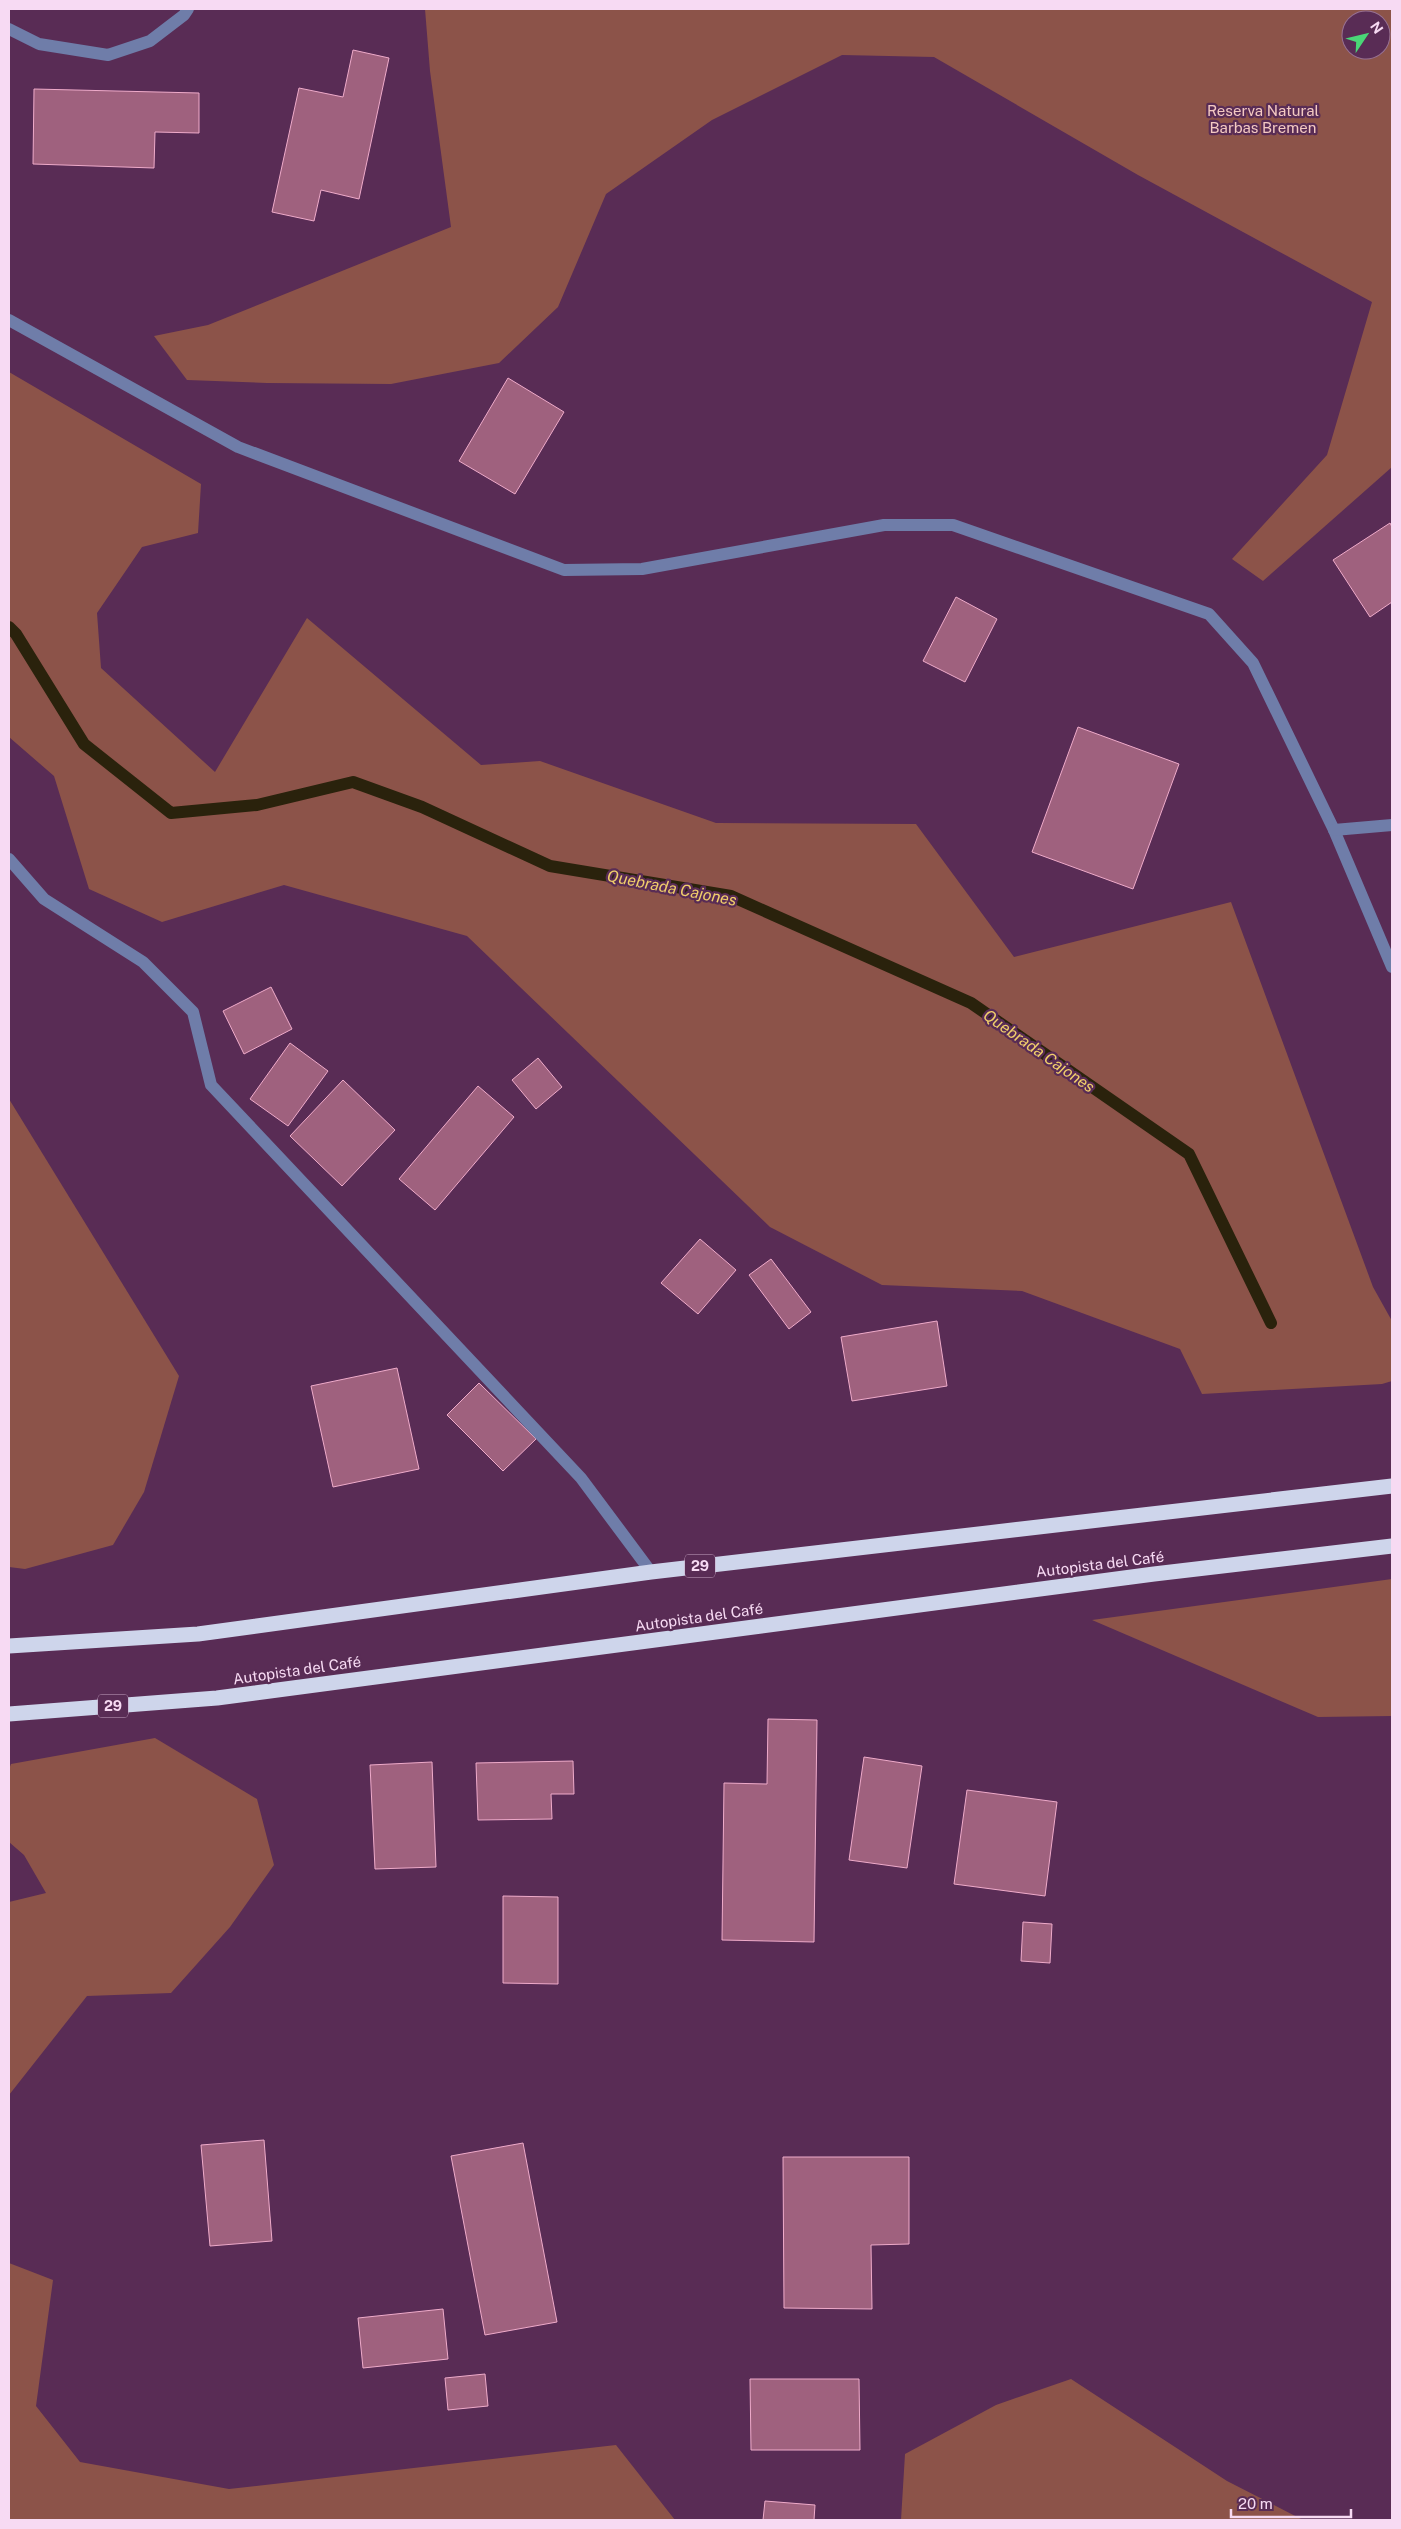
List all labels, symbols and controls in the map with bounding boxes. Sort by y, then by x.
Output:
north arrow [1341,10,1391,60]
text: N [1367,18,1386,37]
park label: Reserva Natural Barbas Bremen [1207,102,1319,136]
water label: Quebrada Cajones [606,866,739,910]
water label: Quebrada Cajones [980,1005,1098,1097]
street label: Autopista del Café [1035,1548,1165,1580]
road number: 29 [685,1554,715,1578]
street label: Autopista del Café [634,1600,764,1634]
street label: Autopista del Café [232,1653,362,1687]
road number: 29 [98,1694,128,1718]
scale bar [1231,2486,1351,2518]
text: 20 m [1238,2495,1273,2512]

